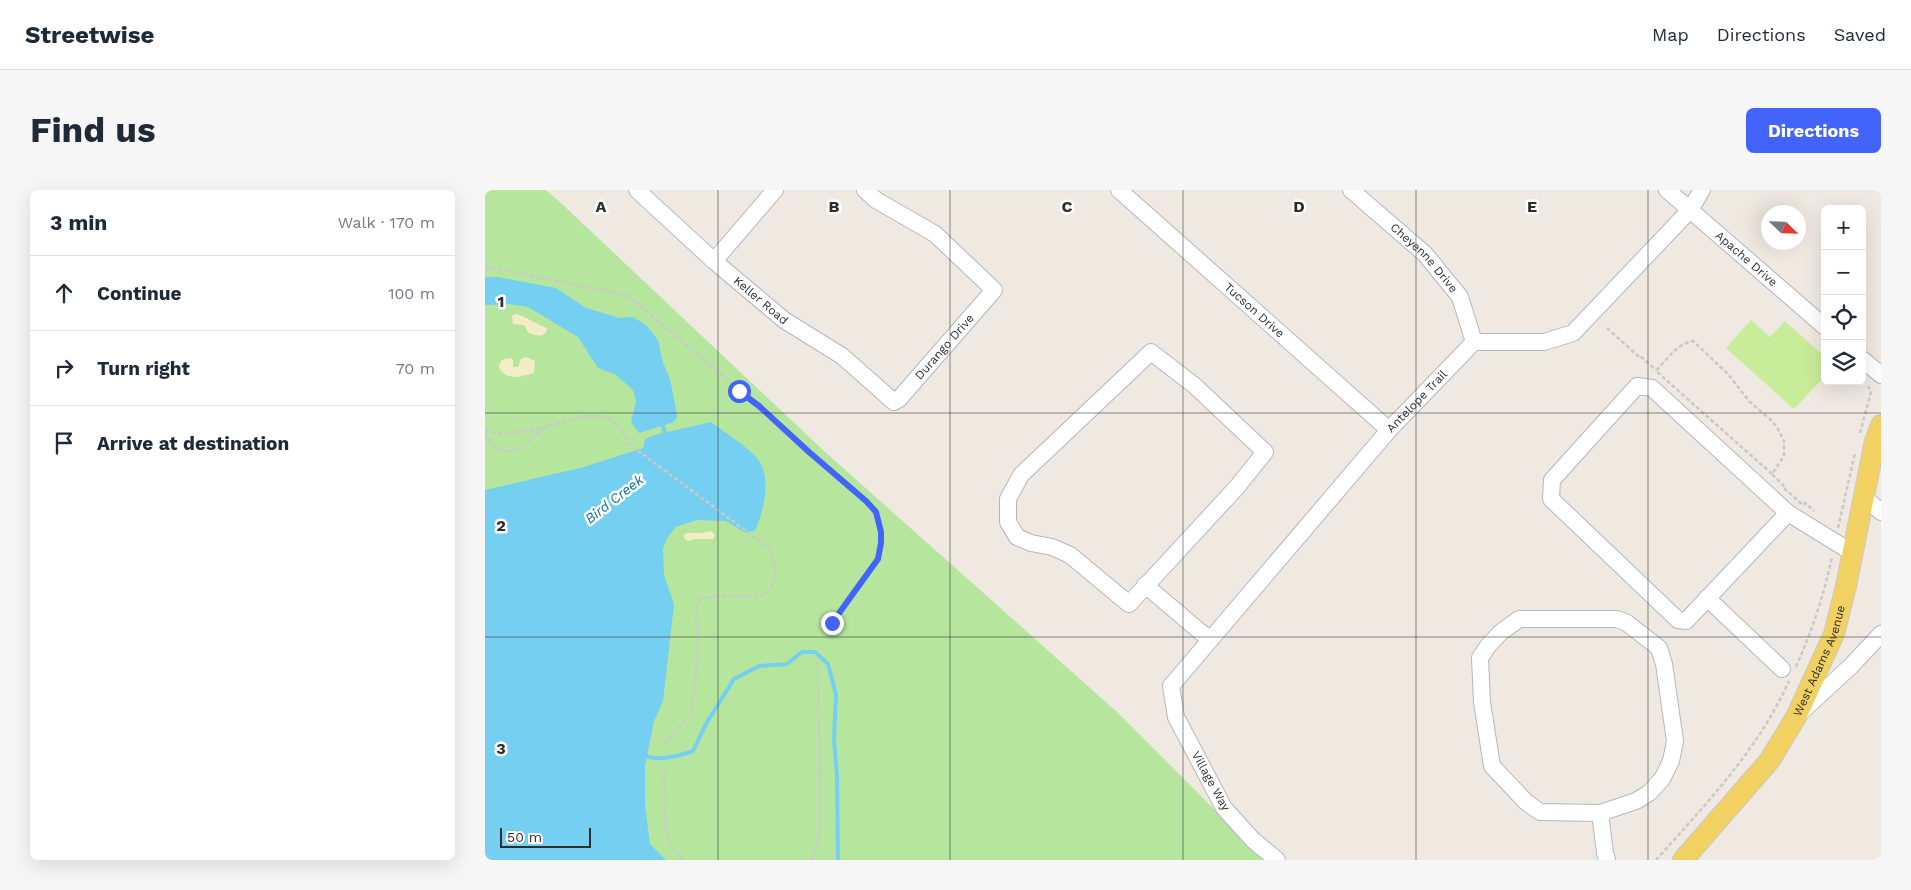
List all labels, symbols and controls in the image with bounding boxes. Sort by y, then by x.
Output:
text: Streetwise [25,21,154,49]
text: Map [1652,24,1689,45]
text: Directions [1717,24,1806,45]
text: Saved [1834,24,1886,45]
button: Directions [1746,108,1881,153]
text: Find us [30,109,156,151]
text: A [596,197,607,216]
text: B [829,197,840,216]
text: C [1062,197,1073,216]
text: D [1293,197,1305,216]
text: E [1527,197,1537,216]
north arrow [1761,205,1806,250]
map controls [1821,205,1866,385]
button: + [1821,205,1866,250]
text: 3 min [50,210,107,235]
text: Walk · 170 m [338,213,435,232]
street label: Cheyenne Drive [1388,220,1461,296]
street label: Apache Drive [1713,228,1780,289]
button: − [1821,250,1866,295]
street label: Keller Road [731,274,791,327]
icon: ahead [50,279,78,307]
street label: Tucson Drive [1221,280,1287,341]
text: Continue [97,282,181,305]
text: 100 m [388,284,435,303]
text: 1 [498,292,504,311]
button: locate [1821,295,1866,340]
street label: Durango Drive [912,311,977,383]
button: layers [1821,340,1866,385]
icon: right [50,354,78,382]
text: Turn right [97,357,190,380]
text: 70 m [396,359,435,378]
street label: Antelope Trail [1384,367,1450,435]
route start [728,380,751,403]
icon: arrive [50,429,78,457]
text: Arrive at destination [97,432,289,455]
water label: Bird Creek [582,471,647,527]
text: 2 [496,516,506,535]
street label: West Adams Avenue [1790,604,1848,718]
route end [821,612,844,635]
text: 3 [496,739,506,758]
street label: Village Way [1189,749,1233,814]
scale bar [500,825,591,848]
text: 50 m [507,829,542,845]

